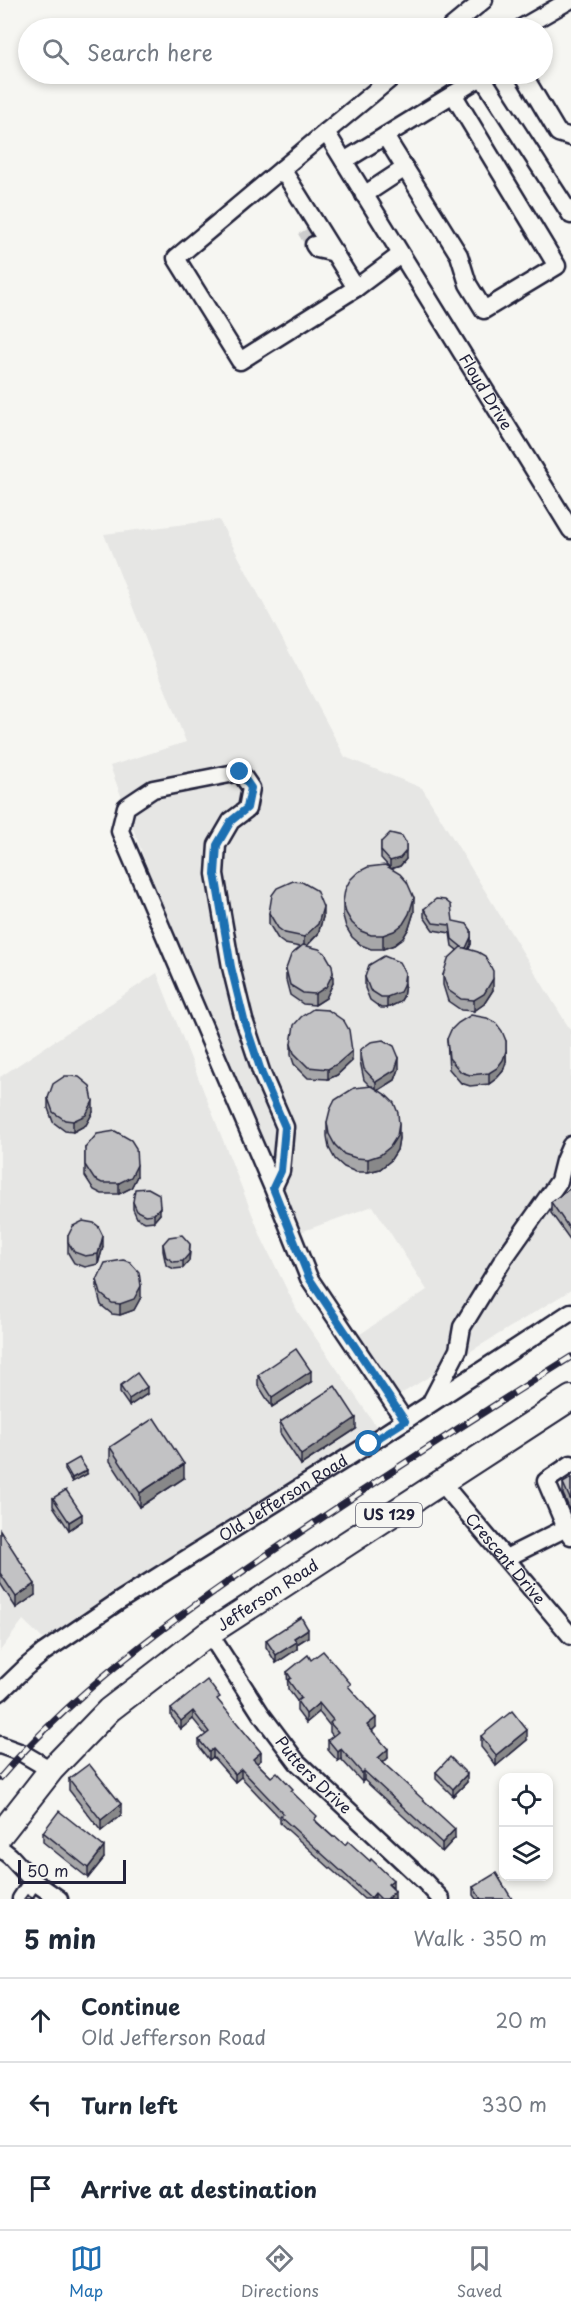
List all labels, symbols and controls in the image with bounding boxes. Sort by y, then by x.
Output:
search box [18,18,553,84]
icon: search [39,35,72,68]
text: Search here [87,35,213,68]
street label: Floyd Drive [454,349,519,434]
route end [226,758,252,784]
route start [355,1430,381,1456]
street label: Old Jefferson Road [213,1448,352,1547]
road number: US 129 [356,1503,422,1527]
street label: Crescent Drive [460,1507,552,1609]
street label: Jefferson Road [211,1552,323,1636]
street label: Putters Drive [270,1730,358,1819]
map controls [499,1773,553,1881]
button: locate [499,1773,553,1827]
button: layers [499,1827,553,1881]
scale bar [18,1857,126,1884]
text: 50 m [27,1858,68,1882]
text: 5 min [24,1919,96,1958]
text: Walk · 350 m [414,1923,547,1953]
text: Continue [81,1989,180,2022]
icon: ahead [24,2004,57,2037]
text: 20 m [495,2005,547,2035]
text: Old Jefferson Road [81,2022,266,2052]
icon: left [24,2088,57,2121]
text: Turn left [81,2088,178,2121]
text: 330 m [481,2089,547,2119]
icon: arrive [24,2172,57,2205]
text: Arrive at destination [81,2172,317,2205]
tab: Map [69,2242,103,2302]
tab: Directions [241,2242,319,2302]
tab: Saved [457,2242,502,2302]

